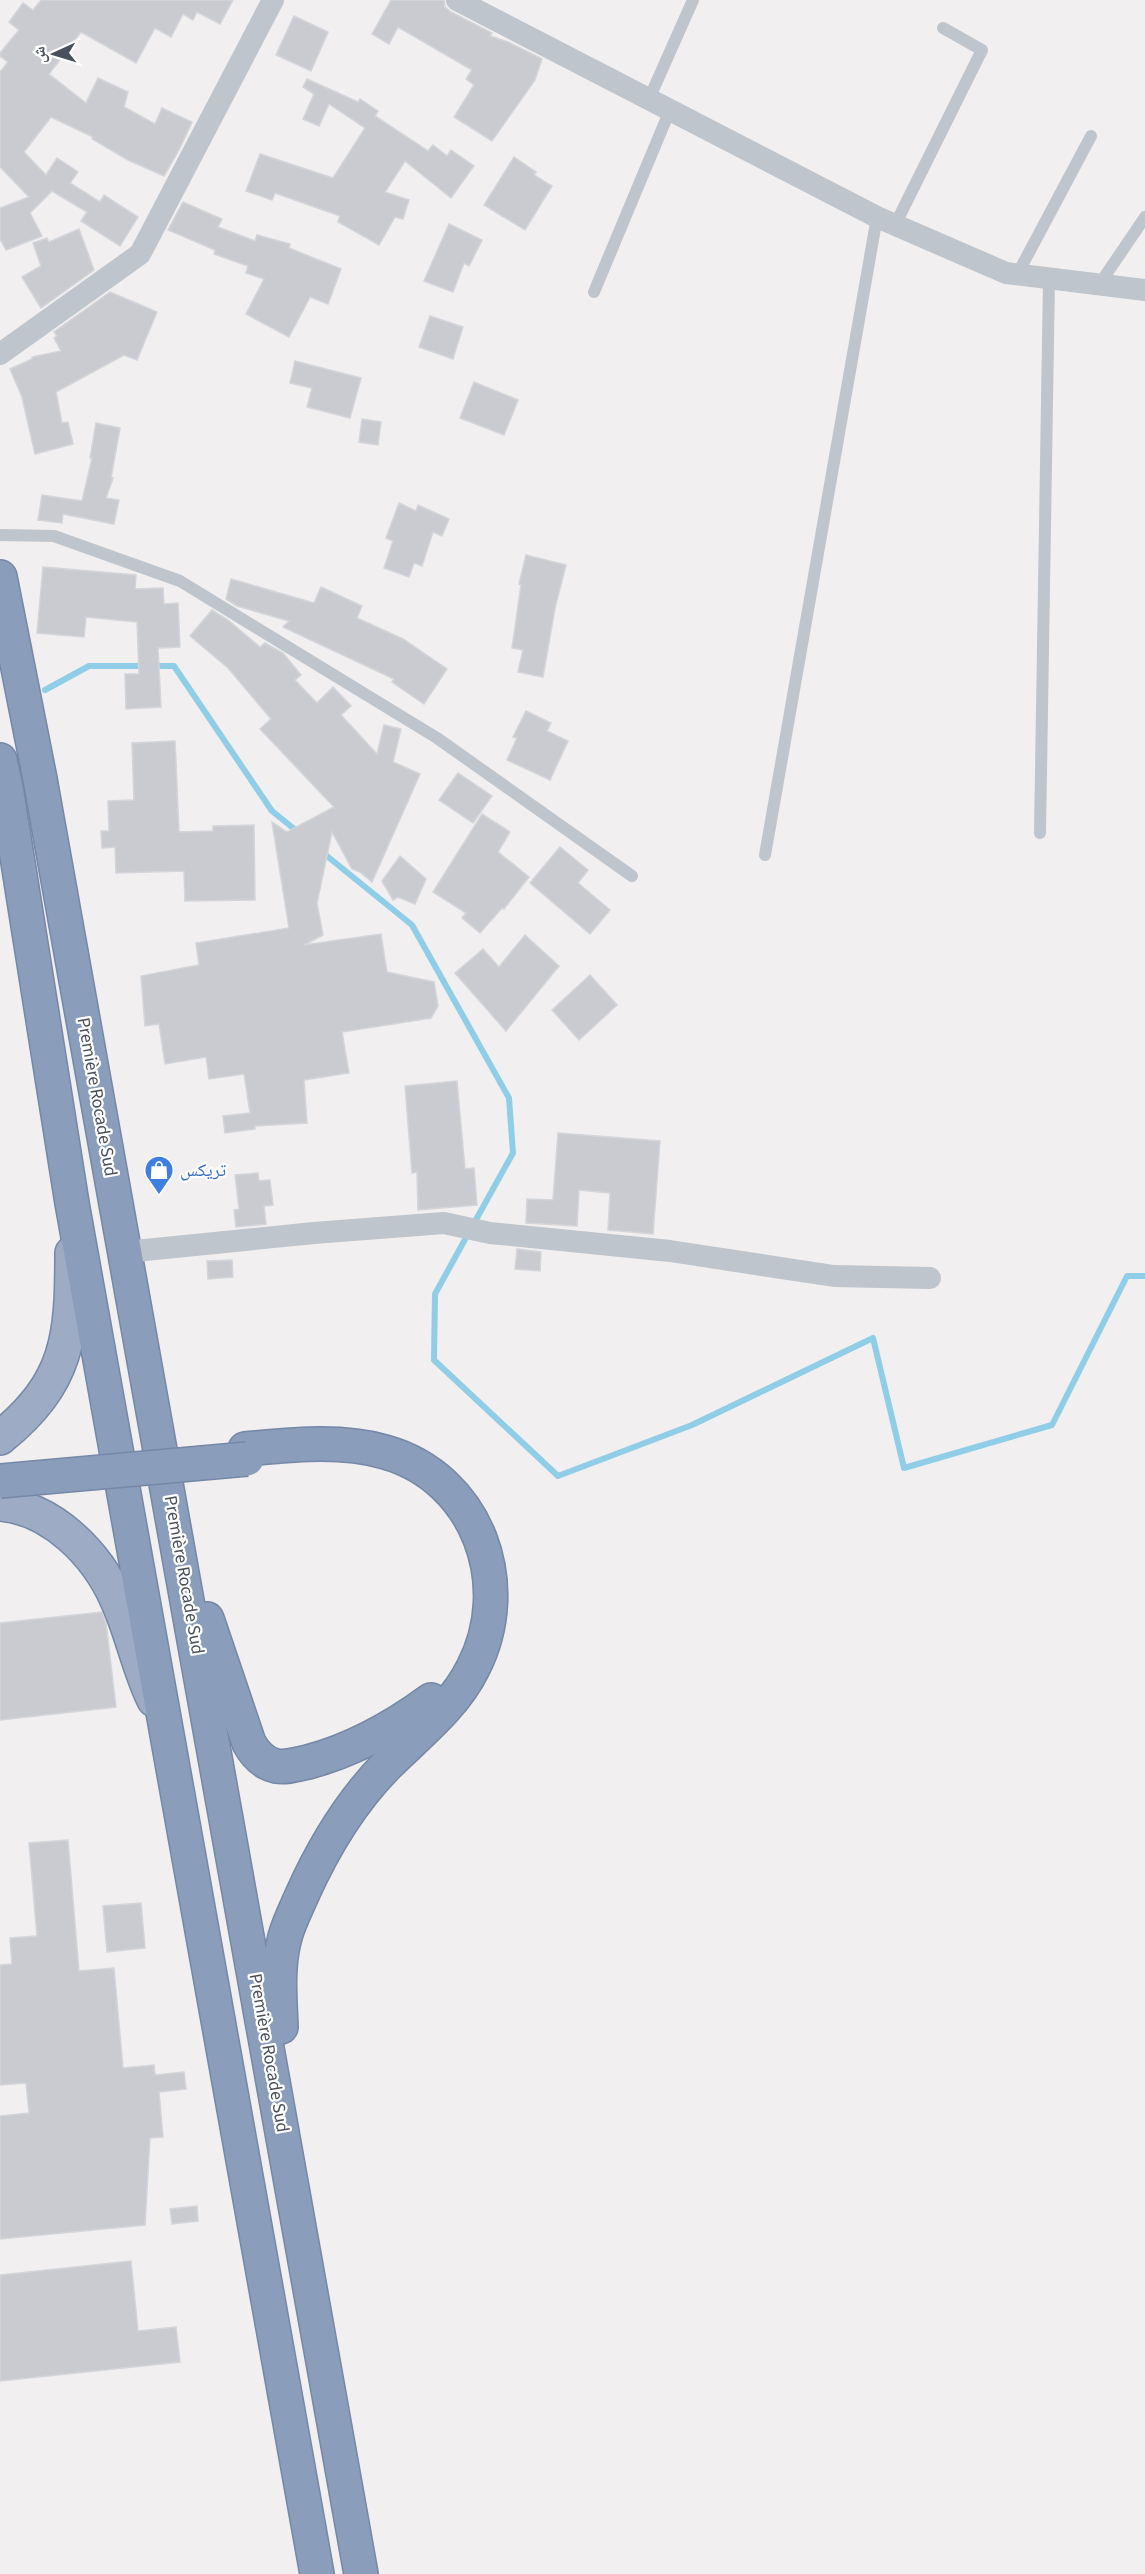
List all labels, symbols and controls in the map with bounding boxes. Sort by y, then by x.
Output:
north arrow [24,24,84,84]
text: ش [28,46,52,64]
street label: Première Rocade Sud [71,1016,123,1178]
shop icon: تريكس [143,1154,175,1196]
place label: تريكس [180,1158,226,1183]
street label: Première Rocade Sud [158,1494,210,1656]
street label: Première Rocade Sud [243,1972,295,2134]

